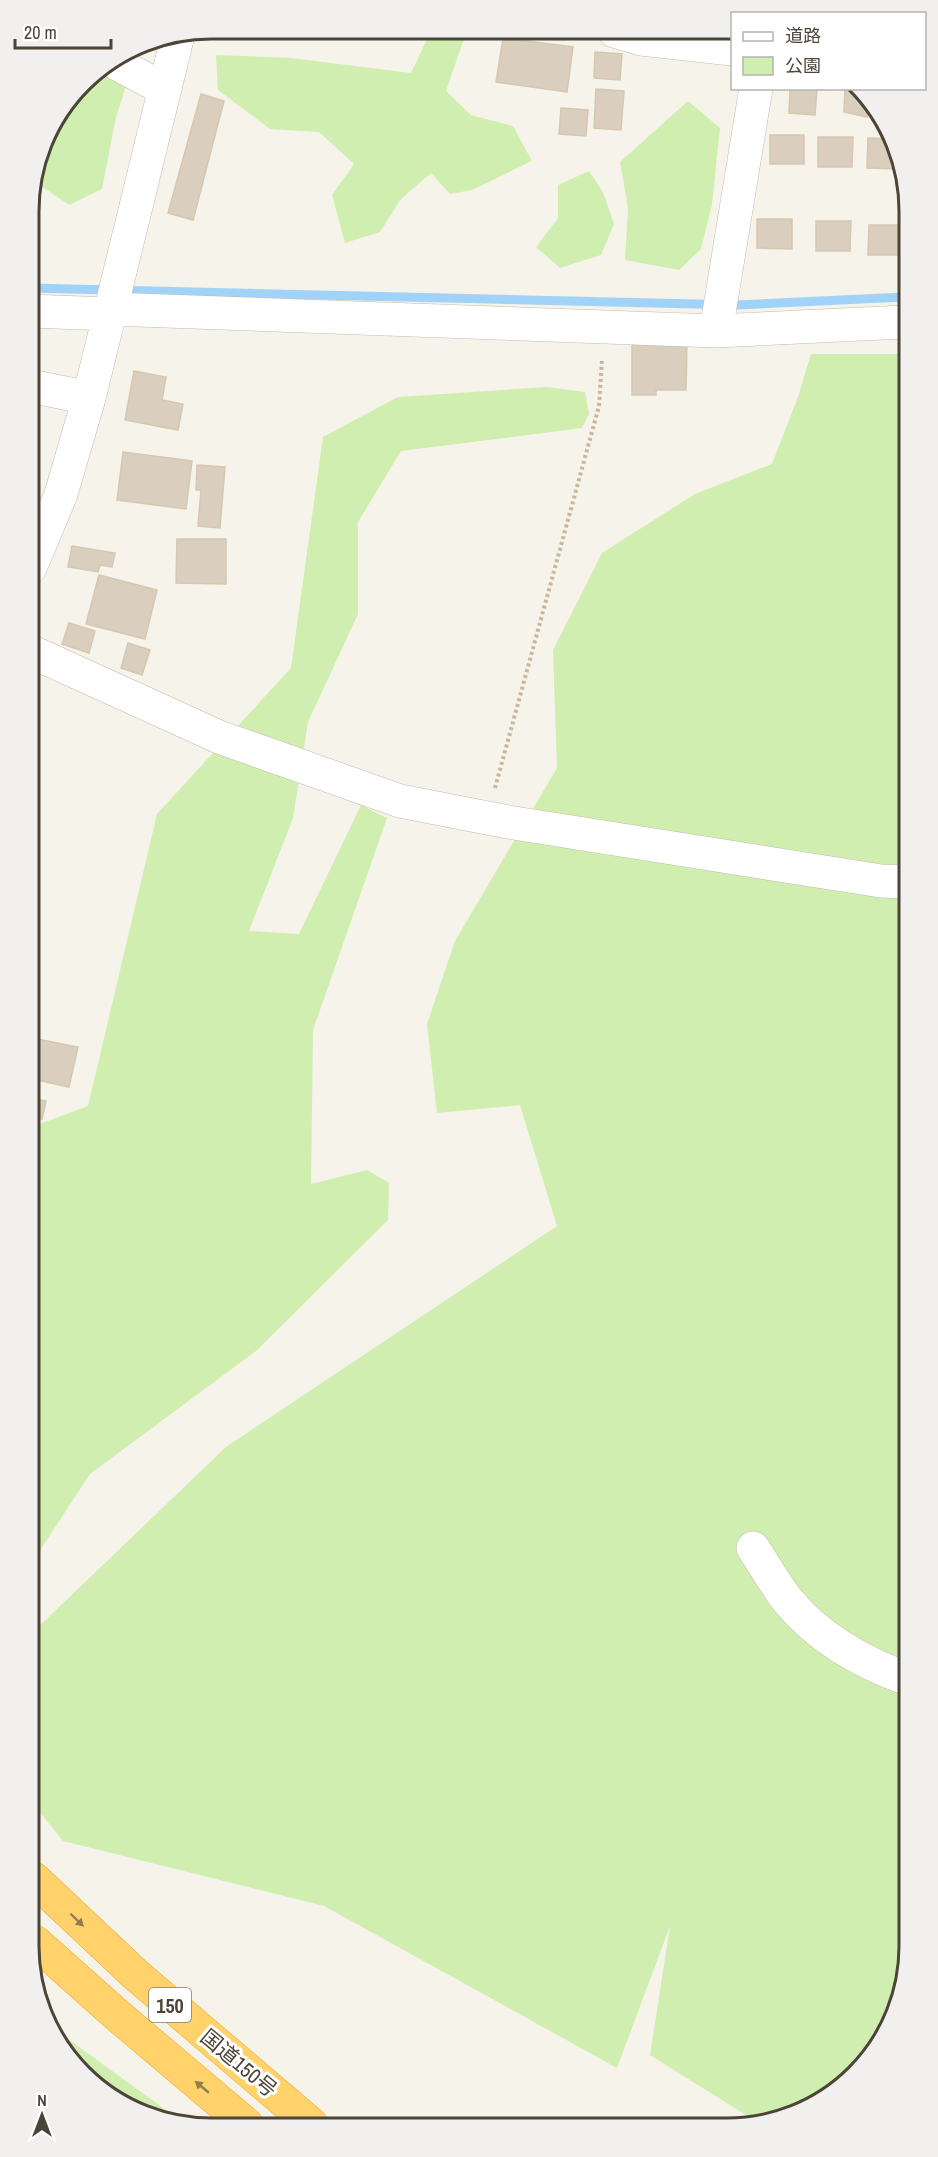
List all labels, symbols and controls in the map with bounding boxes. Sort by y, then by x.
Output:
scale bar [15,12,111,50]
legend [731,12,926,90]
text: 20 m [24,20,57,45]
text: 道路 [785,23,821,48]
text: 公園 [785,53,821,78]
one-way arrow [69,1912,83,1926]
road number: 150 [149,1988,191,2022]
street label: 国道150号 [195,2022,283,2104]
one-way arrow [195,2081,210,2094]
north arrow [12,2085,72,2145]
text: N [37,2089,47,2111]

